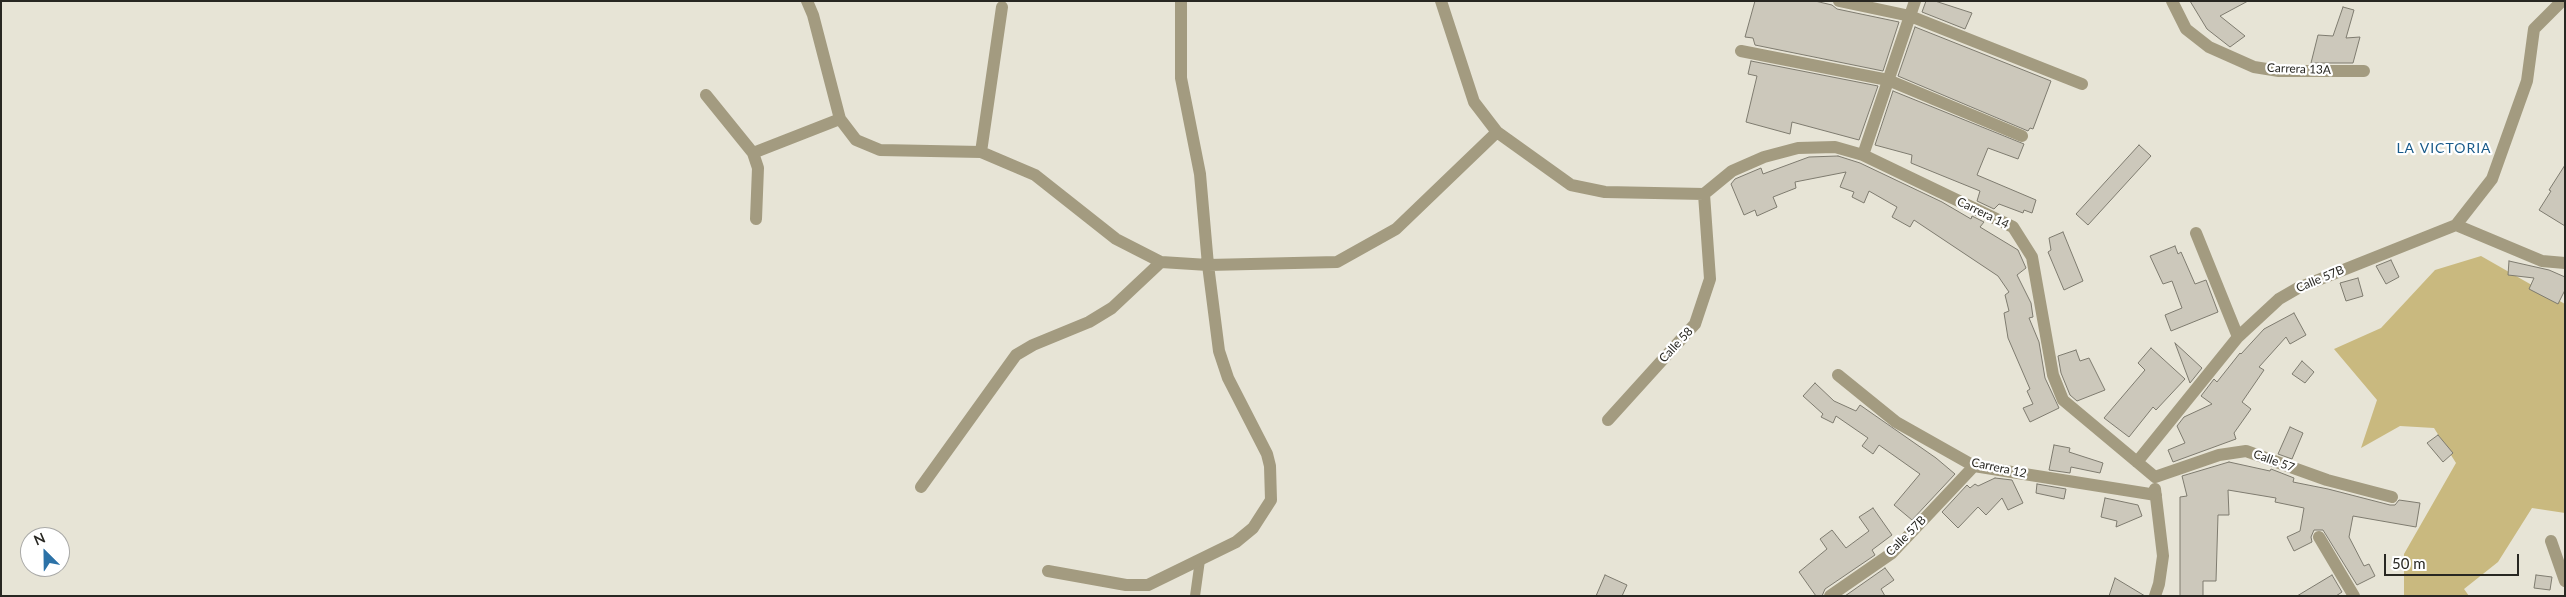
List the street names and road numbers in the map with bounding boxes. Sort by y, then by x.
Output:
street label: Carrera 13A [2267,61,2331,77]
street label: Carrera 14 [1955,194,2011,232]
street label: Calle 57B [2294,262,2346,296]
street label: Calle 58 [1656,324,1696,366]
street label: Calle 57 [2251,447,2297,475]
street label: Carrera 12 [1970,455,2028,481]
street label: Calle 57B [1883,513,1929,559]

